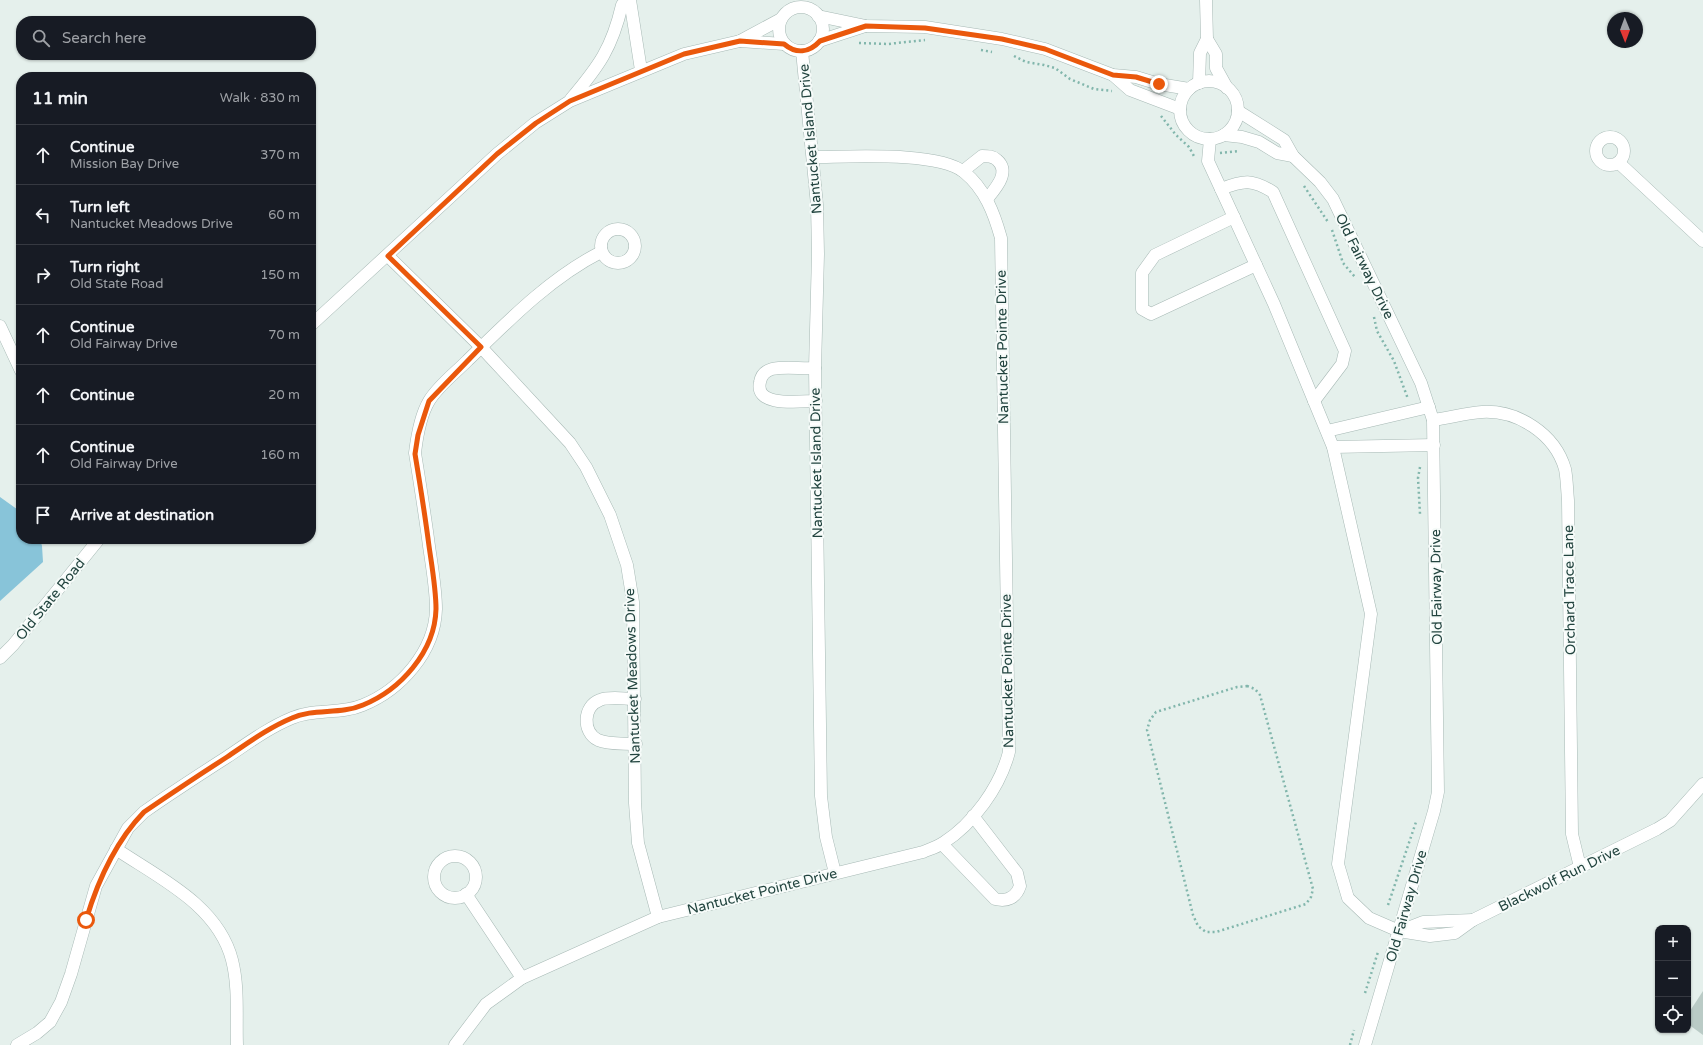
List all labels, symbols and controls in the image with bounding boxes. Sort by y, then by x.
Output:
north arrow [1607,12,1643,48]
search box [16,16,316,60]
icon: search [30,27,52,49]
text: Search here [62,29,146,47]
street label: Nantucket Island Drive [795,63,826,215]
route end [1150,75,1168,93]
text: 11 min [32,88,88,109]
text: Walk · 830 m [220,90,300,106]
text: Continue [70,138,134,156]
icon: ahead [32,144,54,166]
text: 370 m [260,147,300,163]
text: Mission Bay Drive [70,156,179,172]
text: Turn left [70,198,130,216]
icon: left [32,204,54,226]
text: 60 m [268,207,300,223]
street label: Old Fairway Drive [1332,210,1398,322]
text: Nantucket Meadows Drive [70,216,233,232]
text: Turn right [70,258,140,276]
icon: right [32,264,54,286]
text: 150 m [260,267,300,283]
street label: Nantucket Pointe Drive [993,270,1012,424]
text: Old State Road [70,276,163,292]
text: Continue [70,318,134,336]
icon: ahead [32,324,54,346]
text: 70 m [268,327,300,343]
text: Old Fairway Drive [70,336,177,352]
icon: ahead [32,384,54,406]
text: Continue [70,386,134,404]
text: 20 m [268,387,300,403]
street label: Nantucket Island Drive [807,387,826,538]
text: Continue [70,438,134,456]
icon: ahead [32,444,54,466]
text: 160 m [260,447,300,463]
text: Old Fairway Drive [70,456,177,472]
icon: arrive [32,504,54,526]
text: Arrive at destination [70,506,214,524]
street label: Orchard Trace Lane [1560,525,1579,655]
street label: Old Fairway Drive [1427,529,1446,645]
street label: Old State Road [12,555,89,644]
street label: Nantucket Meadows Drive [621,588,644,764]
street label: Nantucket Pointe Drive [998,594,1017,748]
street label: Blackwolf Run Drive [1496,842,1623,915]
street label: Old Fairway Drive [1382,848,1431,964]
street label: Nantucket Pointe Drive [685,865,839,918]
route start [77,911,95,929]
map controls [1655,925,1691,1033]
button: + [1655,925,1691,961]
button: − [1655,961,1691,997]
button: locate [1655,997,1691,1033]

